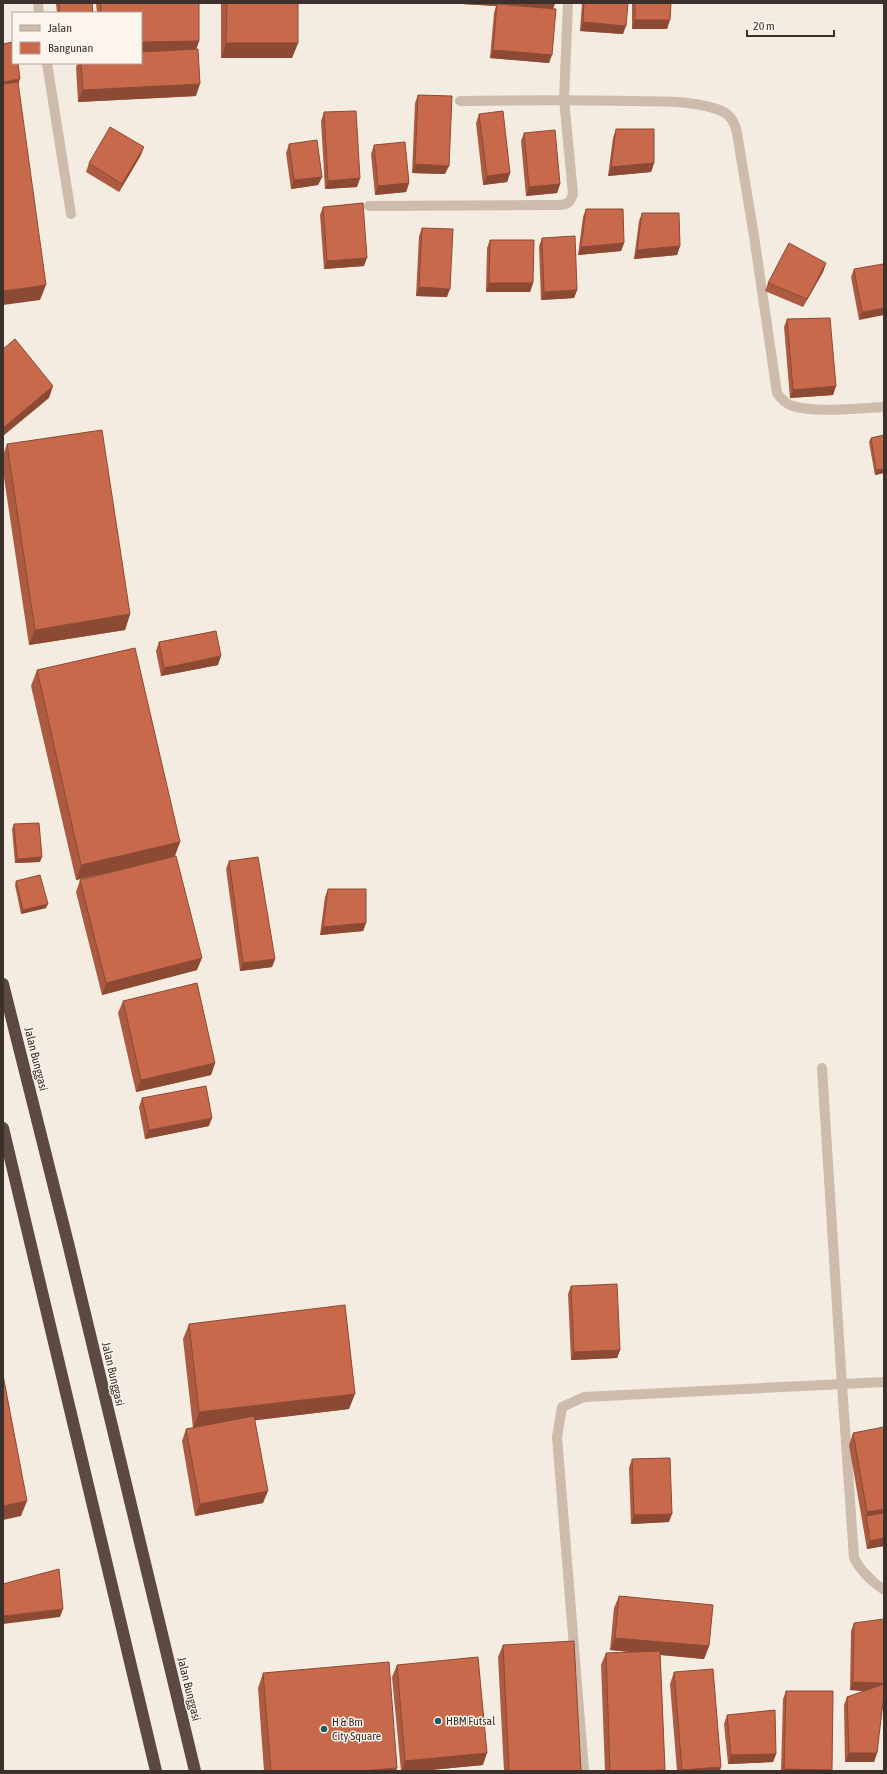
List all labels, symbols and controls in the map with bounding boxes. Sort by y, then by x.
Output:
legend [12,12,142,64]
scale bar [747,12,834,38]
text: 20 m [753,19,775,33]
text: Jalan [48,21,72,35]
text: Bangunan [48,41,93,55]
street label: Jalan Bunggasi [21,1026,51,1092]
street label: Jalan Bunggasi [99,1341,127,1407]
street label: Jalan Bunggasi [174,1656,204,1722]
place label: HBM Futsal [446,1714,496,1728]
place label: H & Bm City Square [332,1715,381,1743]
marker: HBM Futsal [433,1716,443,1726]
marker: H & Bm City Square [319,1724,329,1734]

